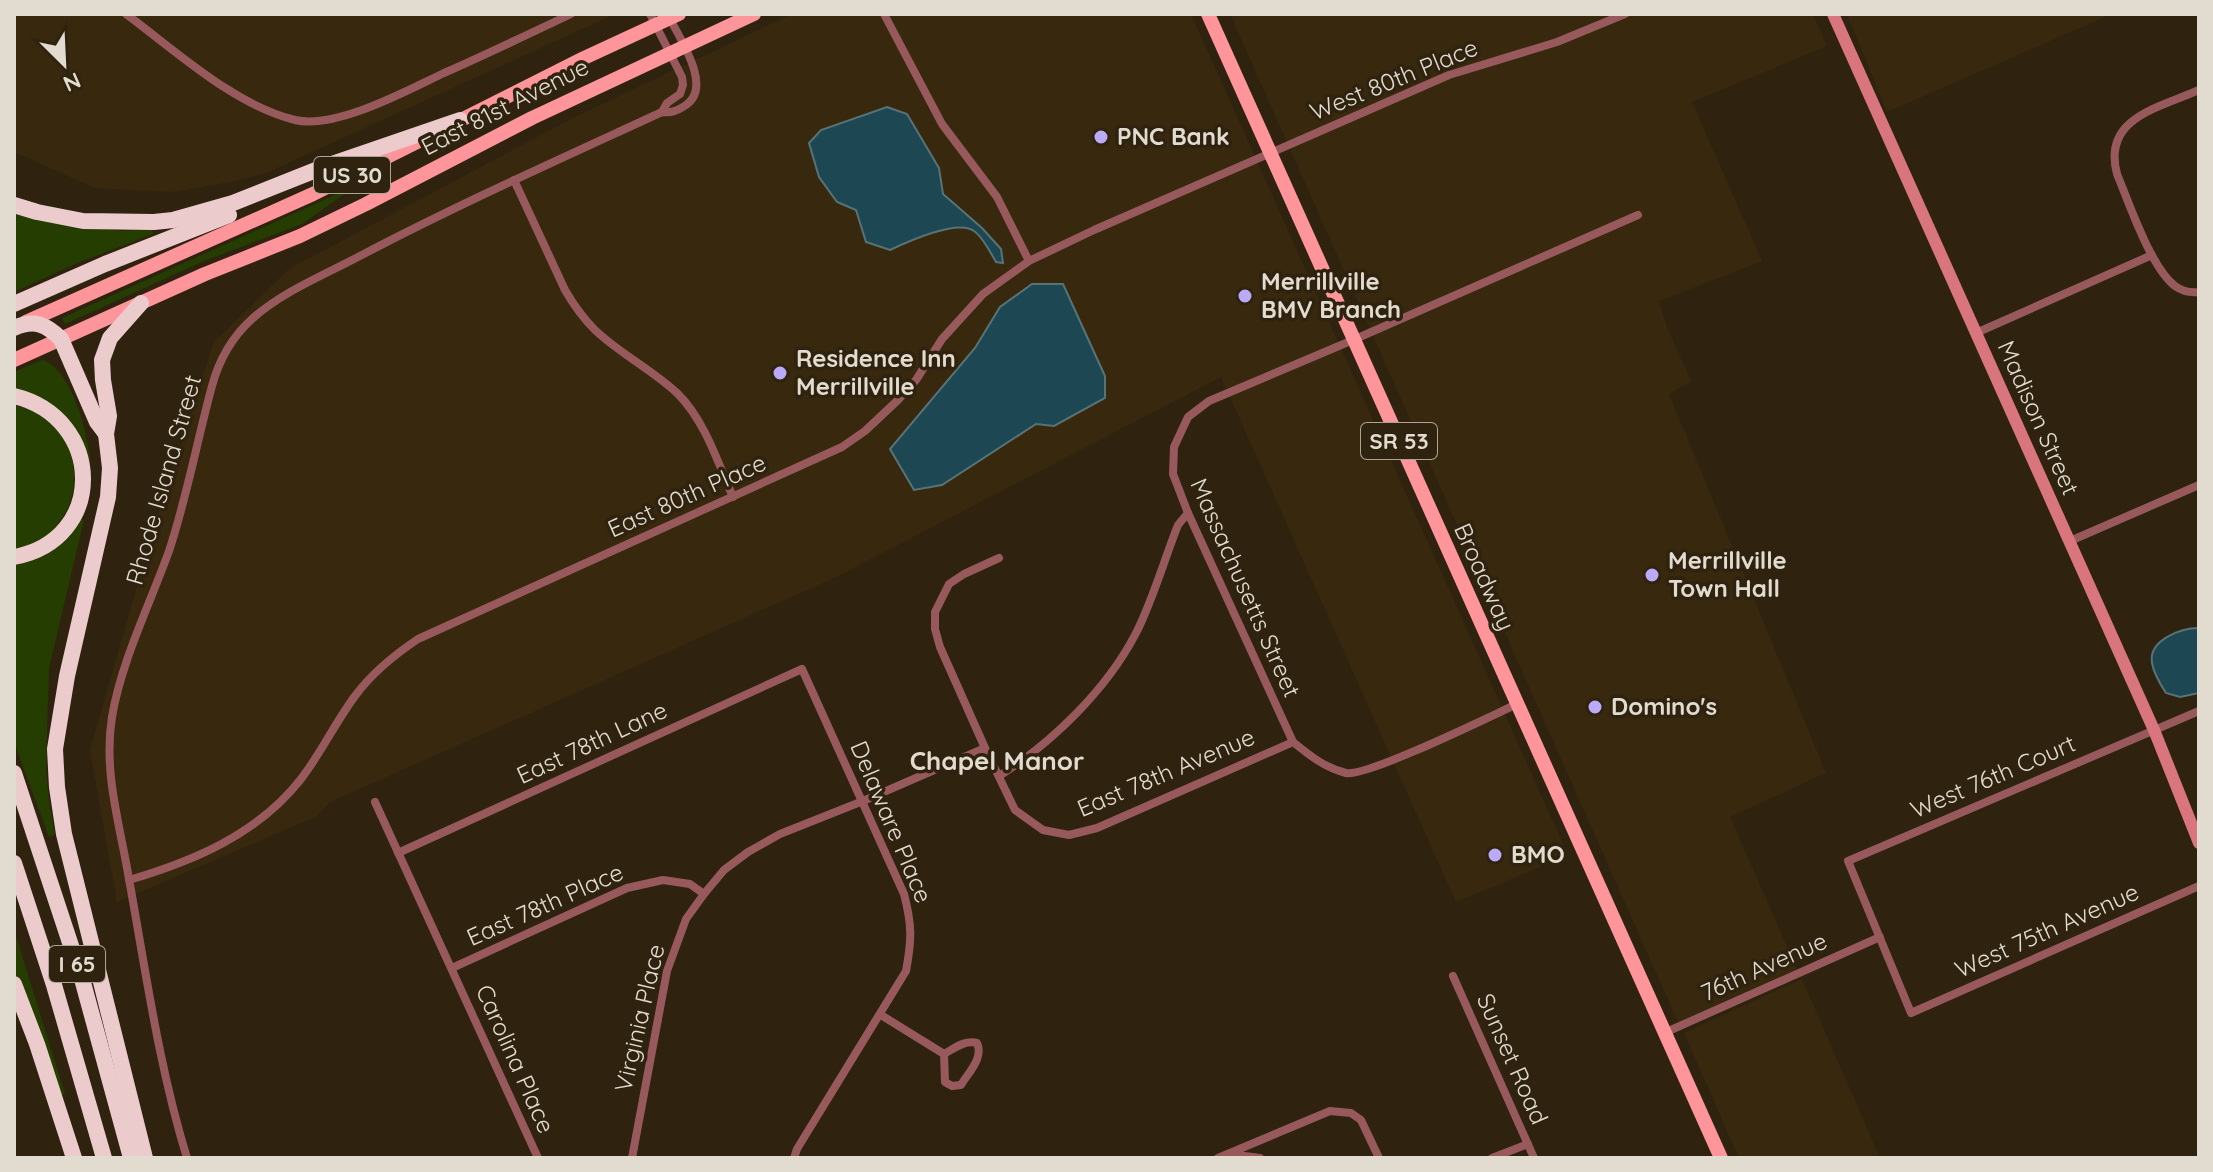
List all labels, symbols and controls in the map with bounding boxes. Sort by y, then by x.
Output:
north arrow [24,24,104,104]
street label: West 80th Place [1305,32,1482,126]
street label: East 81st Avenue [416,51,593,161]
text: N [59,66,85,98]
place label: PNC Bank [1117,121,1230,151]
marker: PNC Bank [1092,128,1110,146]
road number: US 30 [314,157,390,193]
place label: Merrillville BMV Branch [1261,266,1401,324]
marker: Merrillville BMV Branch [1236,287,1254,305]
street label: Madison Street [1991,336,2086,499]
place label: Residence Inn Merrillville [796,343,956,401]
marker: Residence Inn Merrillville [771,364,789,382]
street label: Rhode Island Street [119,371,207,588]
road number: SR 53 [1361,423,1437,459]
street label: East 80th Place [603,447,770,543]
street label: Massachusetts Street [1184,474,1308,702]
street label: Broadway [1448,518,1522,635]
place label: Merrillville Town Hall [1668,545,1787,603]
marker: Merrillville Town Hall [1643,566,1661,584]
place label: Domino's [1611,691,1717,721]
street label: East 78th Lane [512,694,672,790]
marker: Domino's [1586,698,1604,716]
street label: East 78th Avenue [1072,721,1259,823]
street label: West 76th Court [1906,728,2080,824]
street label: Delaware Place [844,736,939,907]
district label: Chapel Manor [910,744,1084,777]
place label: BMO [1511,839,1565,869]
marker: BMO [1486,846,1504,864]
street label: East 78th Place [462,856,627,952]
street label: West 75th Avenue [1950,876,2143,984]
street label: 76th Avenue [1696,925,1831,1007]
street label: Virginia Place [607,941,671,1095]
road number: I 65 [49,946,105,982]
street label: Carolina Place [470,980,562,1138]
street label: Sunset Road [1471,989,1555,1129]

